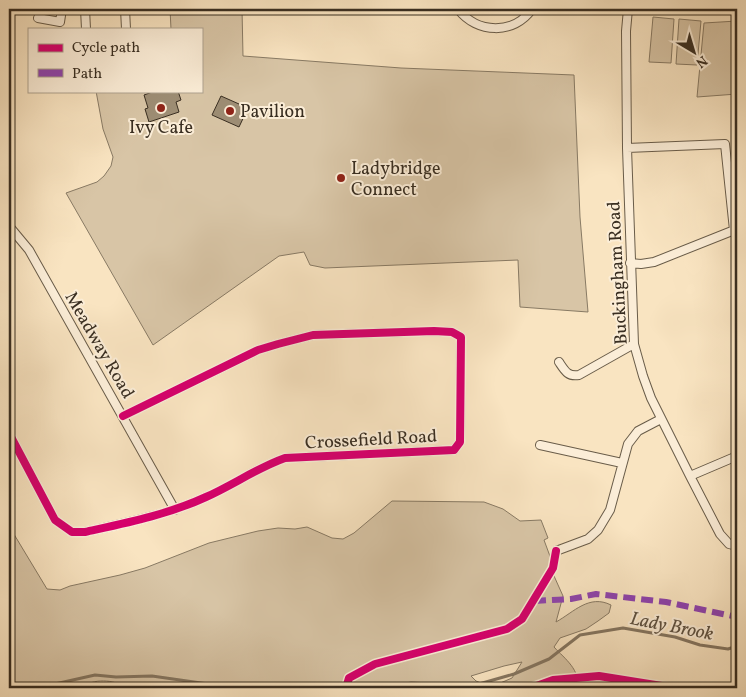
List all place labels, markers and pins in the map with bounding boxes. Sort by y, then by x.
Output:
place label: Pavilion [240,100,305,125]
marker: Ivy Cafe [155,102,167,114]
marker: Pavilion [224,105,236,117]
place label: Ivy Cafe [129,116,193,141]
place label: Ladybridge Connect [351,157,441,203]
marker: Ladybridge Connect [335,172,347,184]

